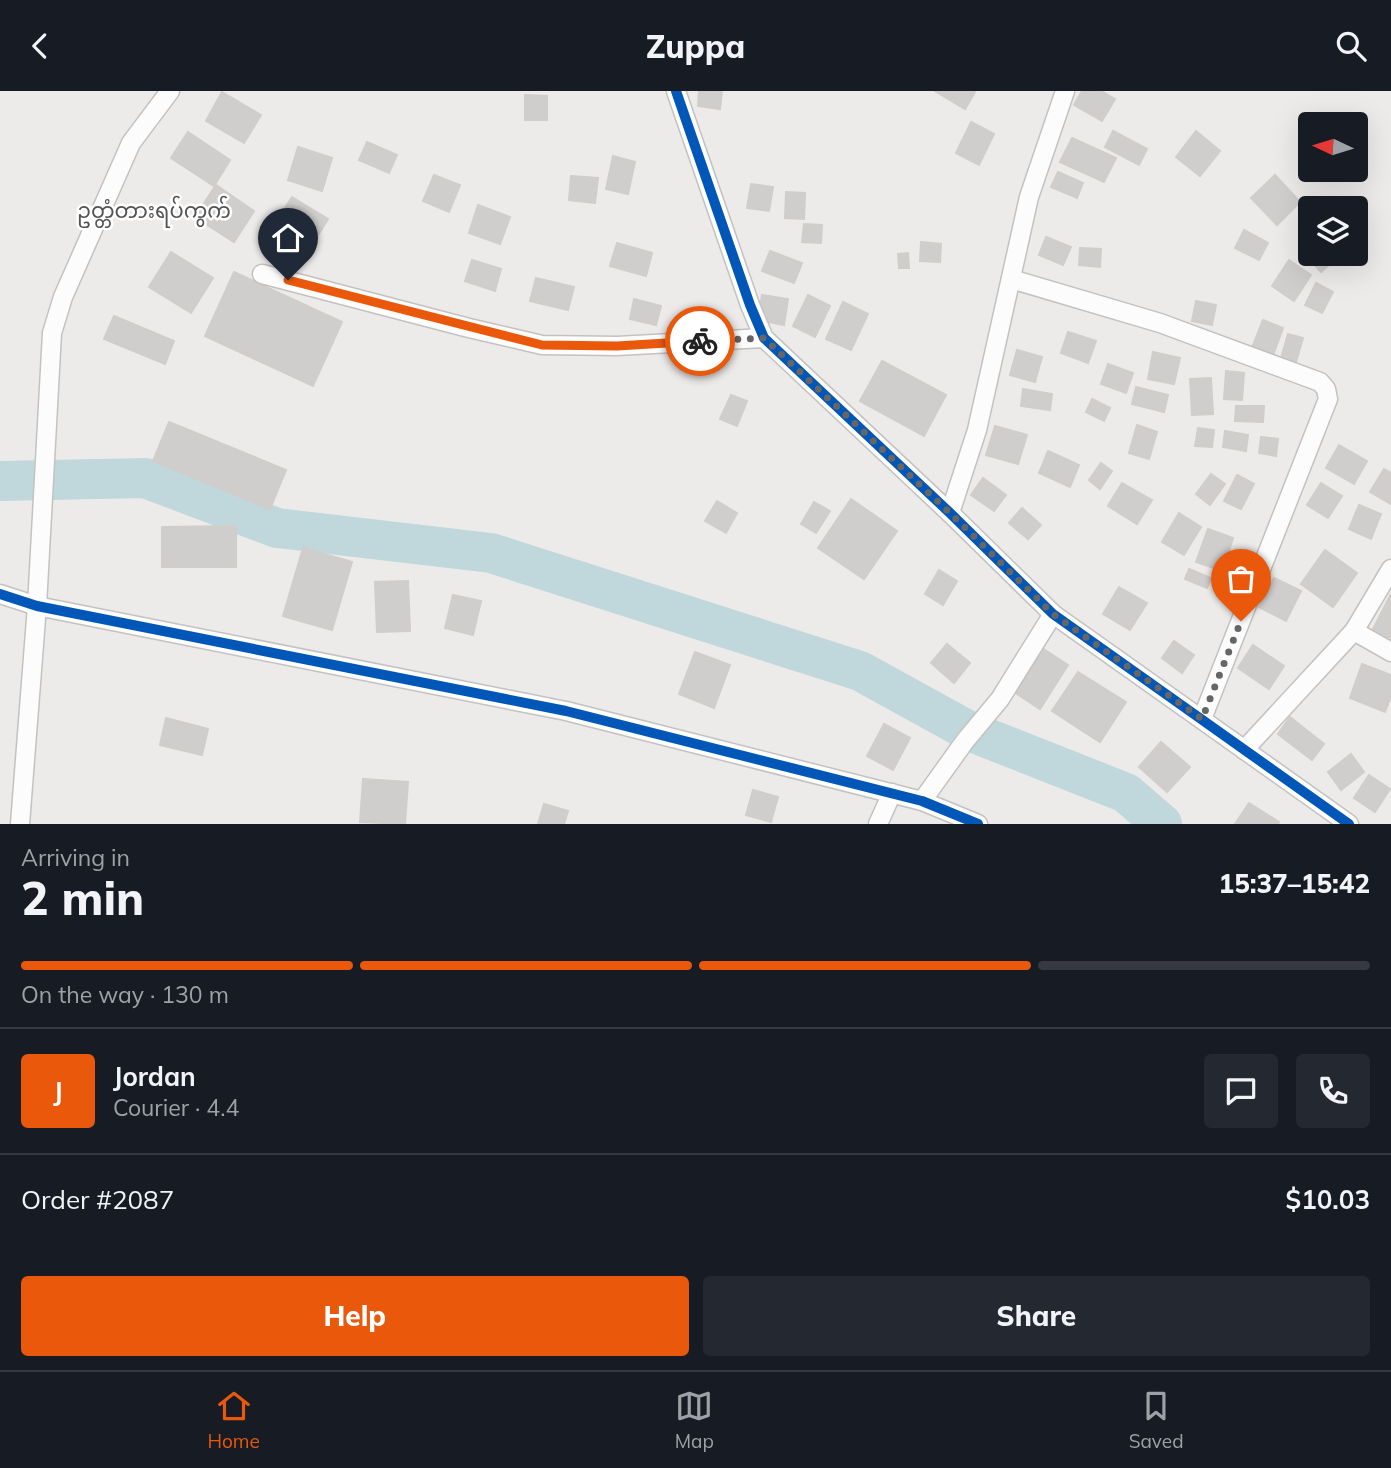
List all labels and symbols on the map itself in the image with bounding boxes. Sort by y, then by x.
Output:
north arrow [1298,112,1368,182]
district label: ဥတ္တံတားရပ်ကွက် [77,195,231,228]
pin [258,208,318,280]
courier [665,306,735,376]
pin [1211,549,1271,621]

